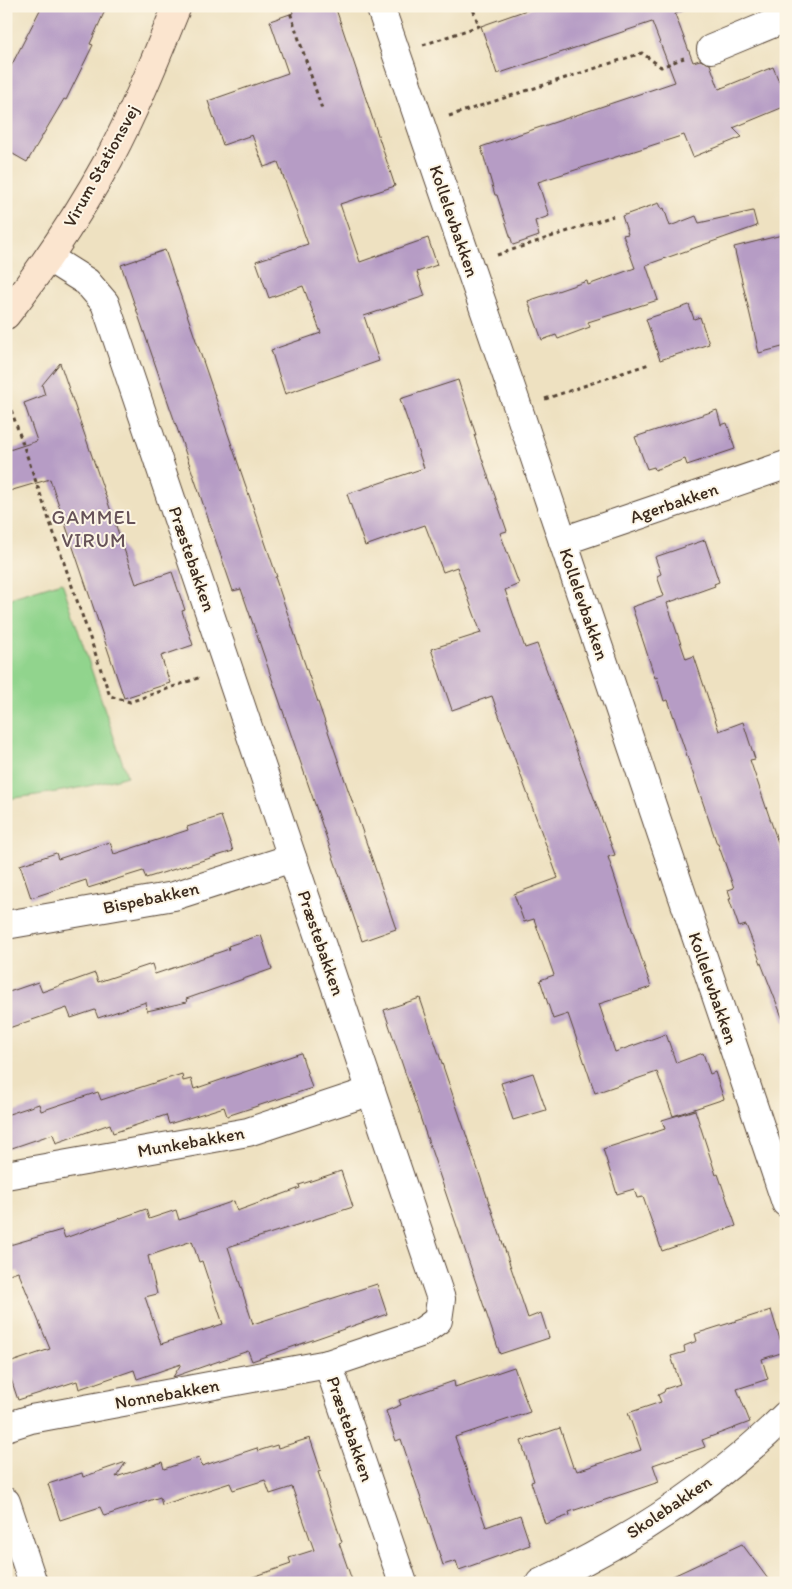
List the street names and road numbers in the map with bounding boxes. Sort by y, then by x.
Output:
street label: Virum Stationsvej [58,101,144,231]
street label: Kollelevbakken [425,162,484,280]
street label: Agerbakken [627,478,721,528]
street label: Præstebakken [164,503,220,615]
street label: Kollelevbakken [555,545,614,663]
street label: Bispebakken [101,877,201,919]
street label: Præstebakken [293,887,349,999]
street label: Kollelevbakken [684,929,743,1047]
street label: Munkebakken [136,1122,246,1162]
street label: Præstebakken [322,1373,378,1485]
street label: Nonnebakken [113,1374,221,1414]
street label: Skolebakken [622,1470,716,1544]

